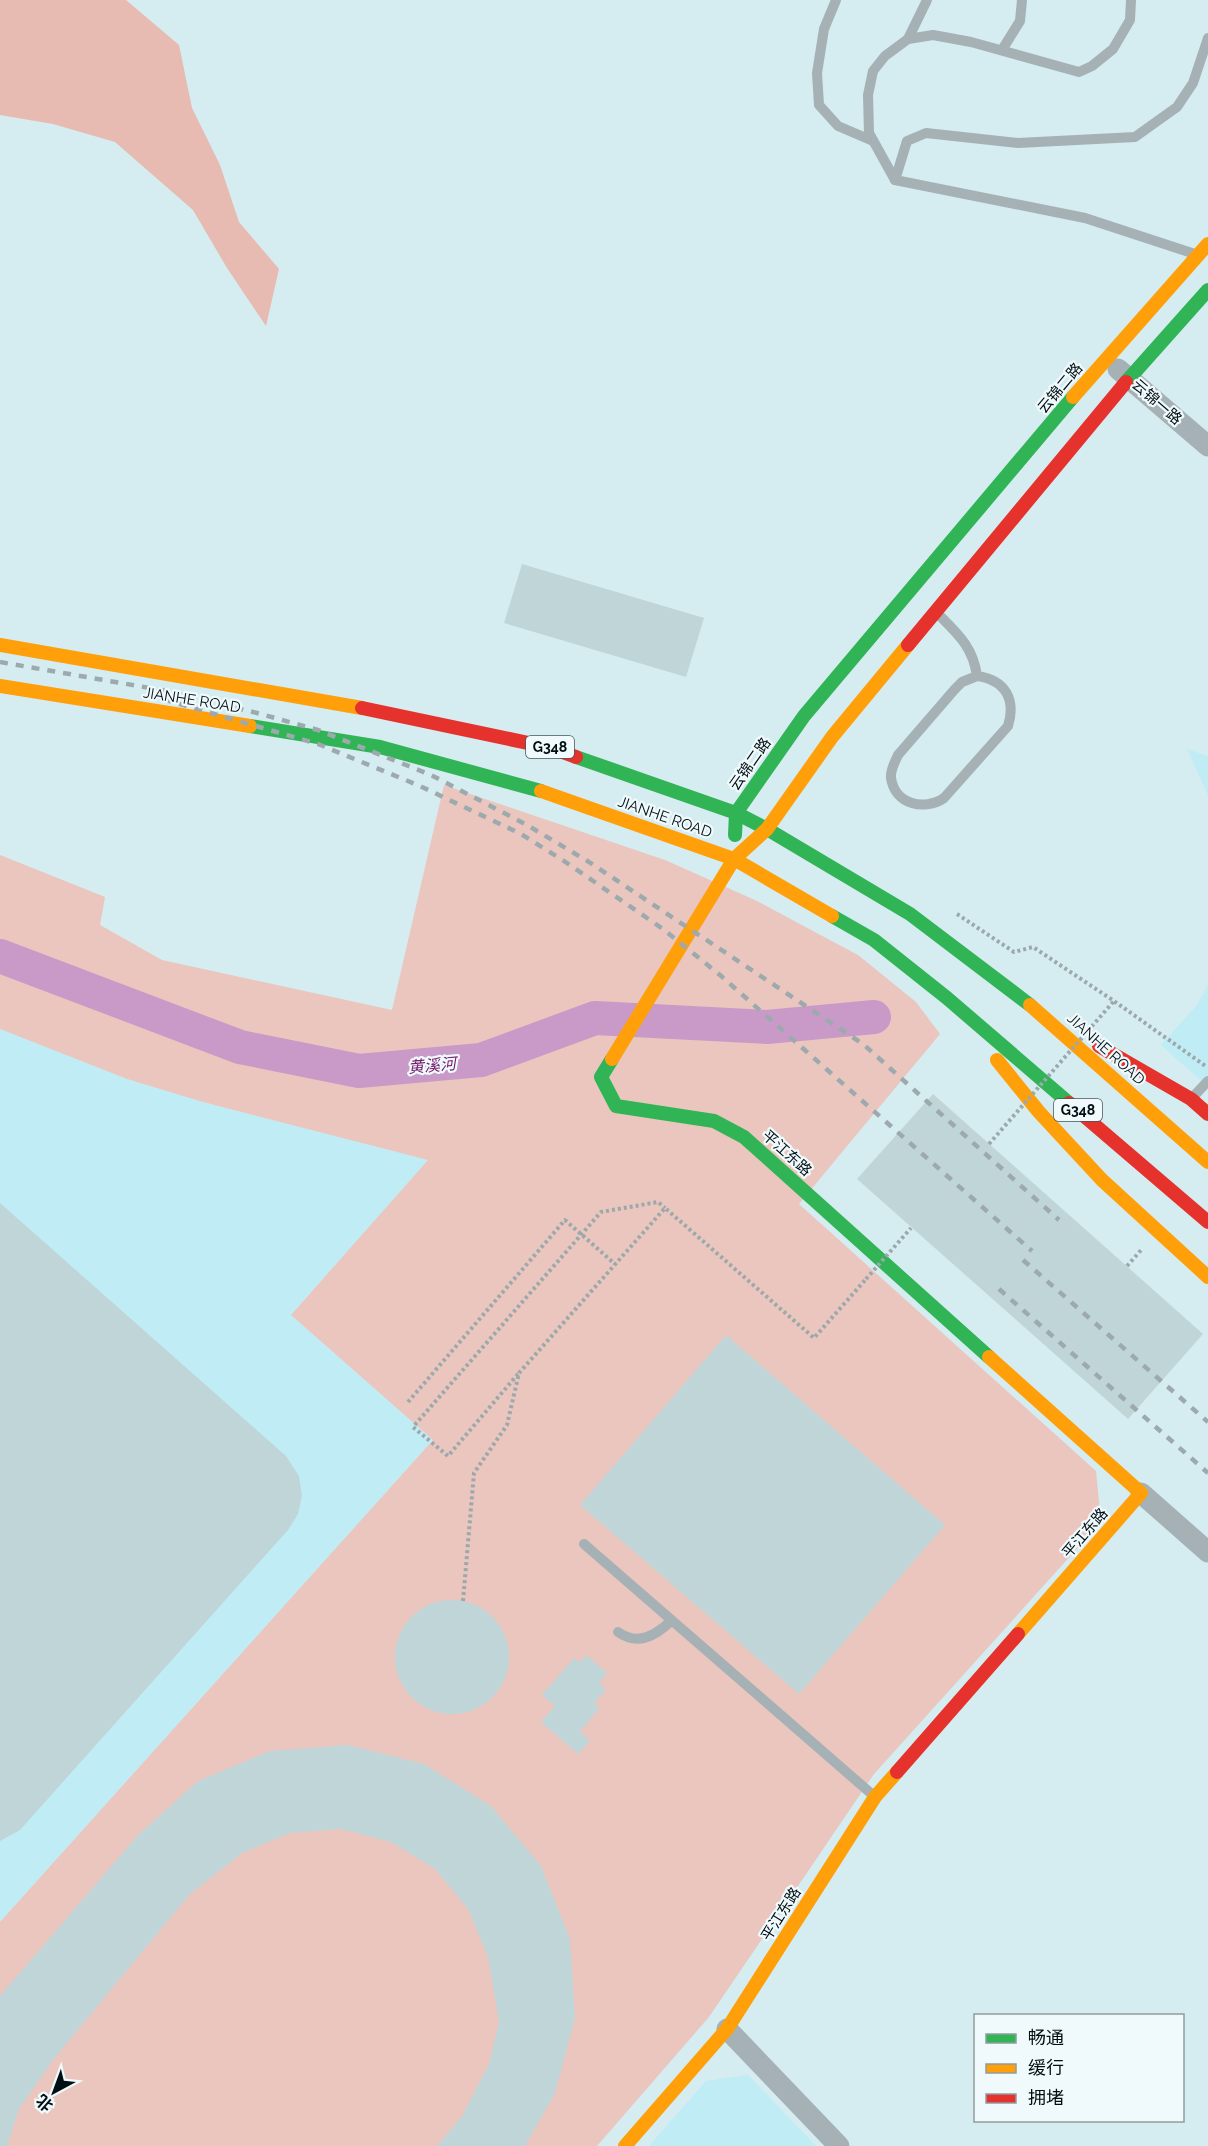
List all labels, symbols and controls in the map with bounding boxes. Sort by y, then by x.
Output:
street label: 云锦二路 [1034,359,1086,417]
street label: 云锦一路 [1128,376,1186,428]
street label: JIANHE ROAD [142,683,242,717]
street label: 云锦二路 [725,734,775,794]
road number: G348 [526,736,574,758]
street label: JIANHE ROAD [616,792,715,842]
street label: JIANHE ROAD [1063,1009,1149,1089]
water label: 黄溪河 [407,1054,460,1077]
road number: G348 [1054,1099,1102,1121]
street label: 平江东路 [759,1126,815,1180]
street label: 平江东路 [1059,1504,1111,1562]
street label: 平江东路 [757,1884,805,1944]
legend [974,2014,1184,2122]
text: 畅通 [1028,2027,1064,2048]
text: 缓行 [1028,2057,1064,2078]
north arrow [24,2062,84,2122]
text: 拥堵 [1028,2087,1064,2108]
text: 北 [32,2091,57,2115]

